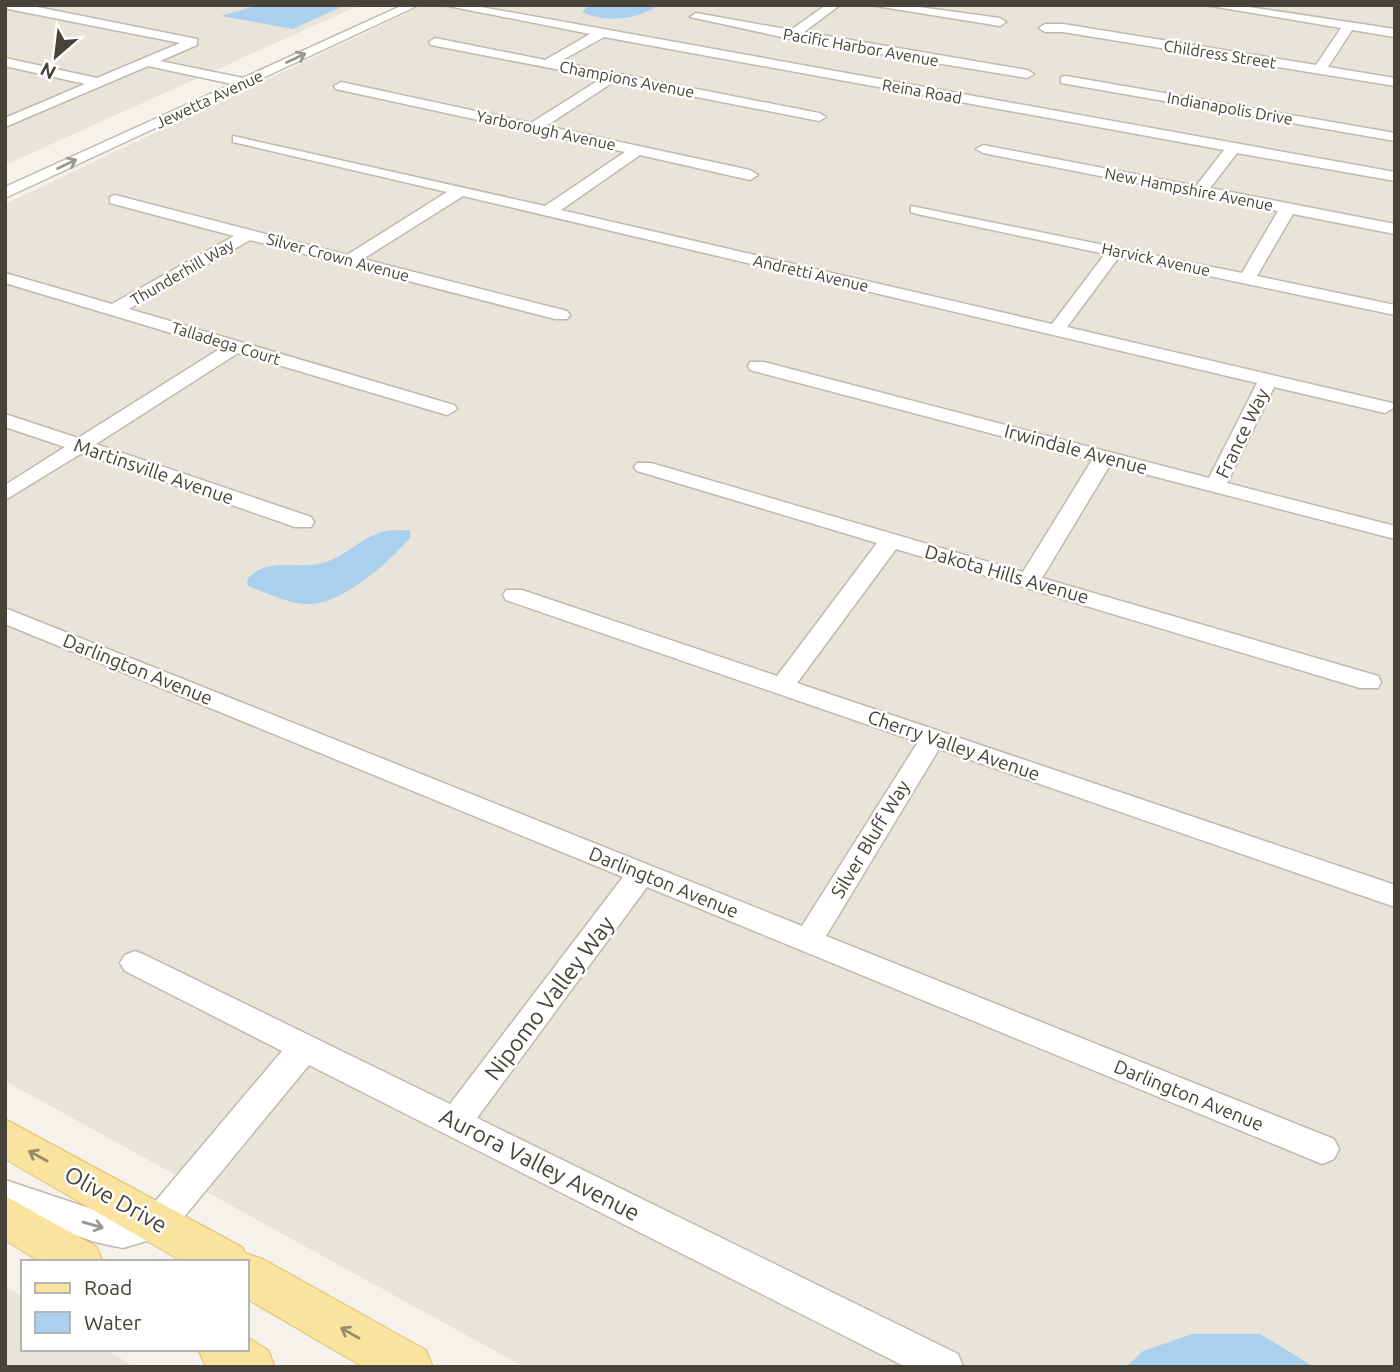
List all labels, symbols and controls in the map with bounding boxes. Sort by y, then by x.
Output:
north arrow [21,21,91,91]
street label: Pacific Harbor Avenue [782,24,940,70]
street label: Childress Street [1163,36,1278,72]
one-way arrow [285,51,306,65]
street label: Champions Avenue [558,57,696,101]
text: N [37,58,59,84]
street label: Jewetta Avenue [153,66,265,132]
street label: Reina Road [881,75,963,107]
street label: Indianapolis Drive [1166,88,1294,128]
street label: Yarborough Avenue [475,106,617,154]
one-way arrow [56,157,77,170]
street label: New Hampshire Avenue [1103,164,1275,214]
street label: Silver Crown Avenue [265,229,411,285]
street label: Thunderhill Way [127,235,237,309]
street label: Harvick Avenue [1100,239,1212,279]
street label: Andretti Avenue [752,251,870,295]
street label: Talladega Court [169,318,283,368]
street label: France Way [1211,385,1273,481]
street label: Irwindale Avenue [1002,419,1150,479]
street label: Martinsville Avenue [71,433,237,509]
street label: Dakota Hills Avenue [923,540,1091,608]
street label: Darlington Avenue [60,629,216,709]
street label: Cherry Valley Avenue [865,705,1043,785]
street label: Silver Bluff Way [826,776,914,902]
street label: Darlington Avenue [586,842,742,922]
street label: Nipomo Valley Way [479,911,619,1085]
street label: Darlington Avenue [1111,1055,1267,1135]
street label: Aurora Valley Avenue [436,1103,644,1225]
one-way arrow [29,1149,49,1163]
street label: Olive Drive [61,1161,171,1237]
one-way arrow [82,1219,104,1232]
legend [21,1260,248,1351]
text: Road [84,1275,132,1299]
text: Water [84,1310,142,1334]
one-way arrow [340,1326,361,1339]

